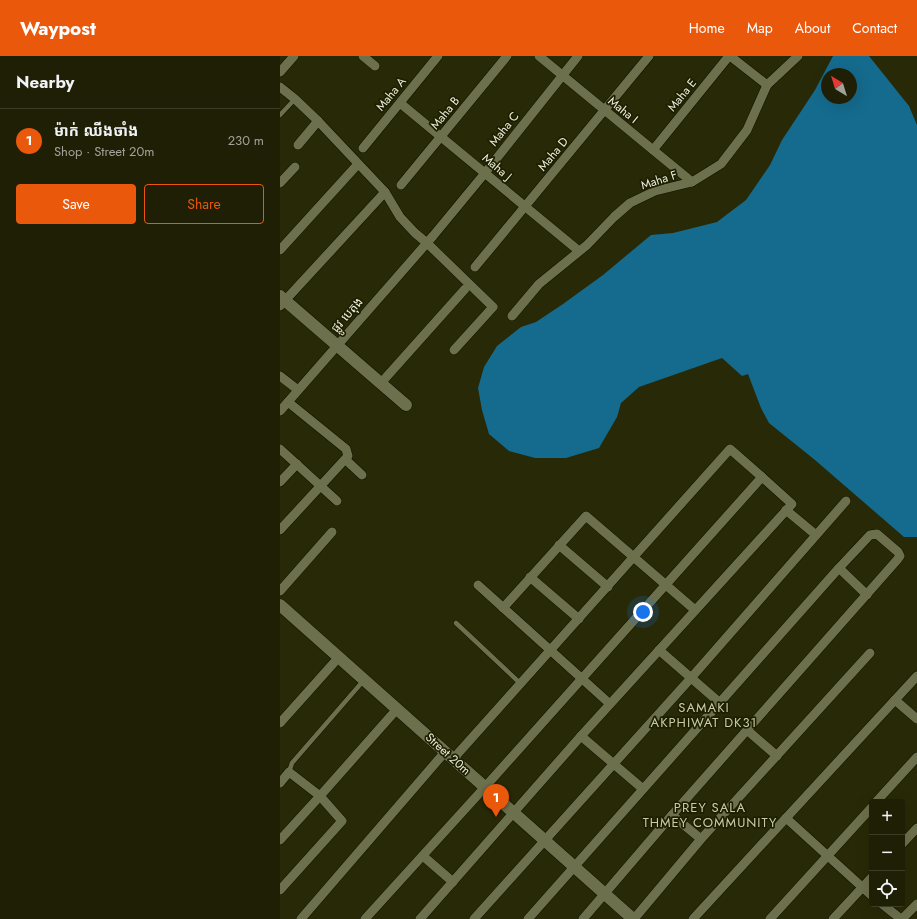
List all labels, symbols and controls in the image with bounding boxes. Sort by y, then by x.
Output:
text: Waypost [20,15,96,42]
text: Home [689,18,725,38]
text: Map [747,18,773,38]
text: About [795,18,830,38]
text: Contact [852,18,897,38]
north arrow [821,68,857,104]
text: Nearby [16,70,74,94]
street label: Maha A [372,73,410,115]
street label: Maha E [663,75,701,115]
street label: Maha B [426,92,464,133]
street label: Maha I [604,92,642,128]
street label: Maha C [485,108,523,150]
text: ម៉ាក់ ឈីងចាំង [54,120,138,142]
text: 1 [26,131,32,150]
text: 230 m [228,131,264,150]
street label: Maha D [533,133,573,175]
text: Shop · Street 20m [54,142,154,161]
street label: Maha J [478,149,516,185]
street label: Maha F [639,166,679,194]
button: Save [16,184,136,224]
button: Share [144,184,264,224]
street label: ផ្លូវ បេតុង [327,293,369,338]
your location [633,602,653,622]
district label: SAMAKI AKPHIWAT DK31 [651,698,757,732]
street label: Street 20m [421,729,475,779]
pin: 1 [483,784,509,817]
district label: PREY SALA THMEY COMMUNITY [643,798,777,832]
map controls [869,799,905,907]
button: + [869,799,905,835]
button: − [869,835,905,871]
button: locate [869,871,905,907]

